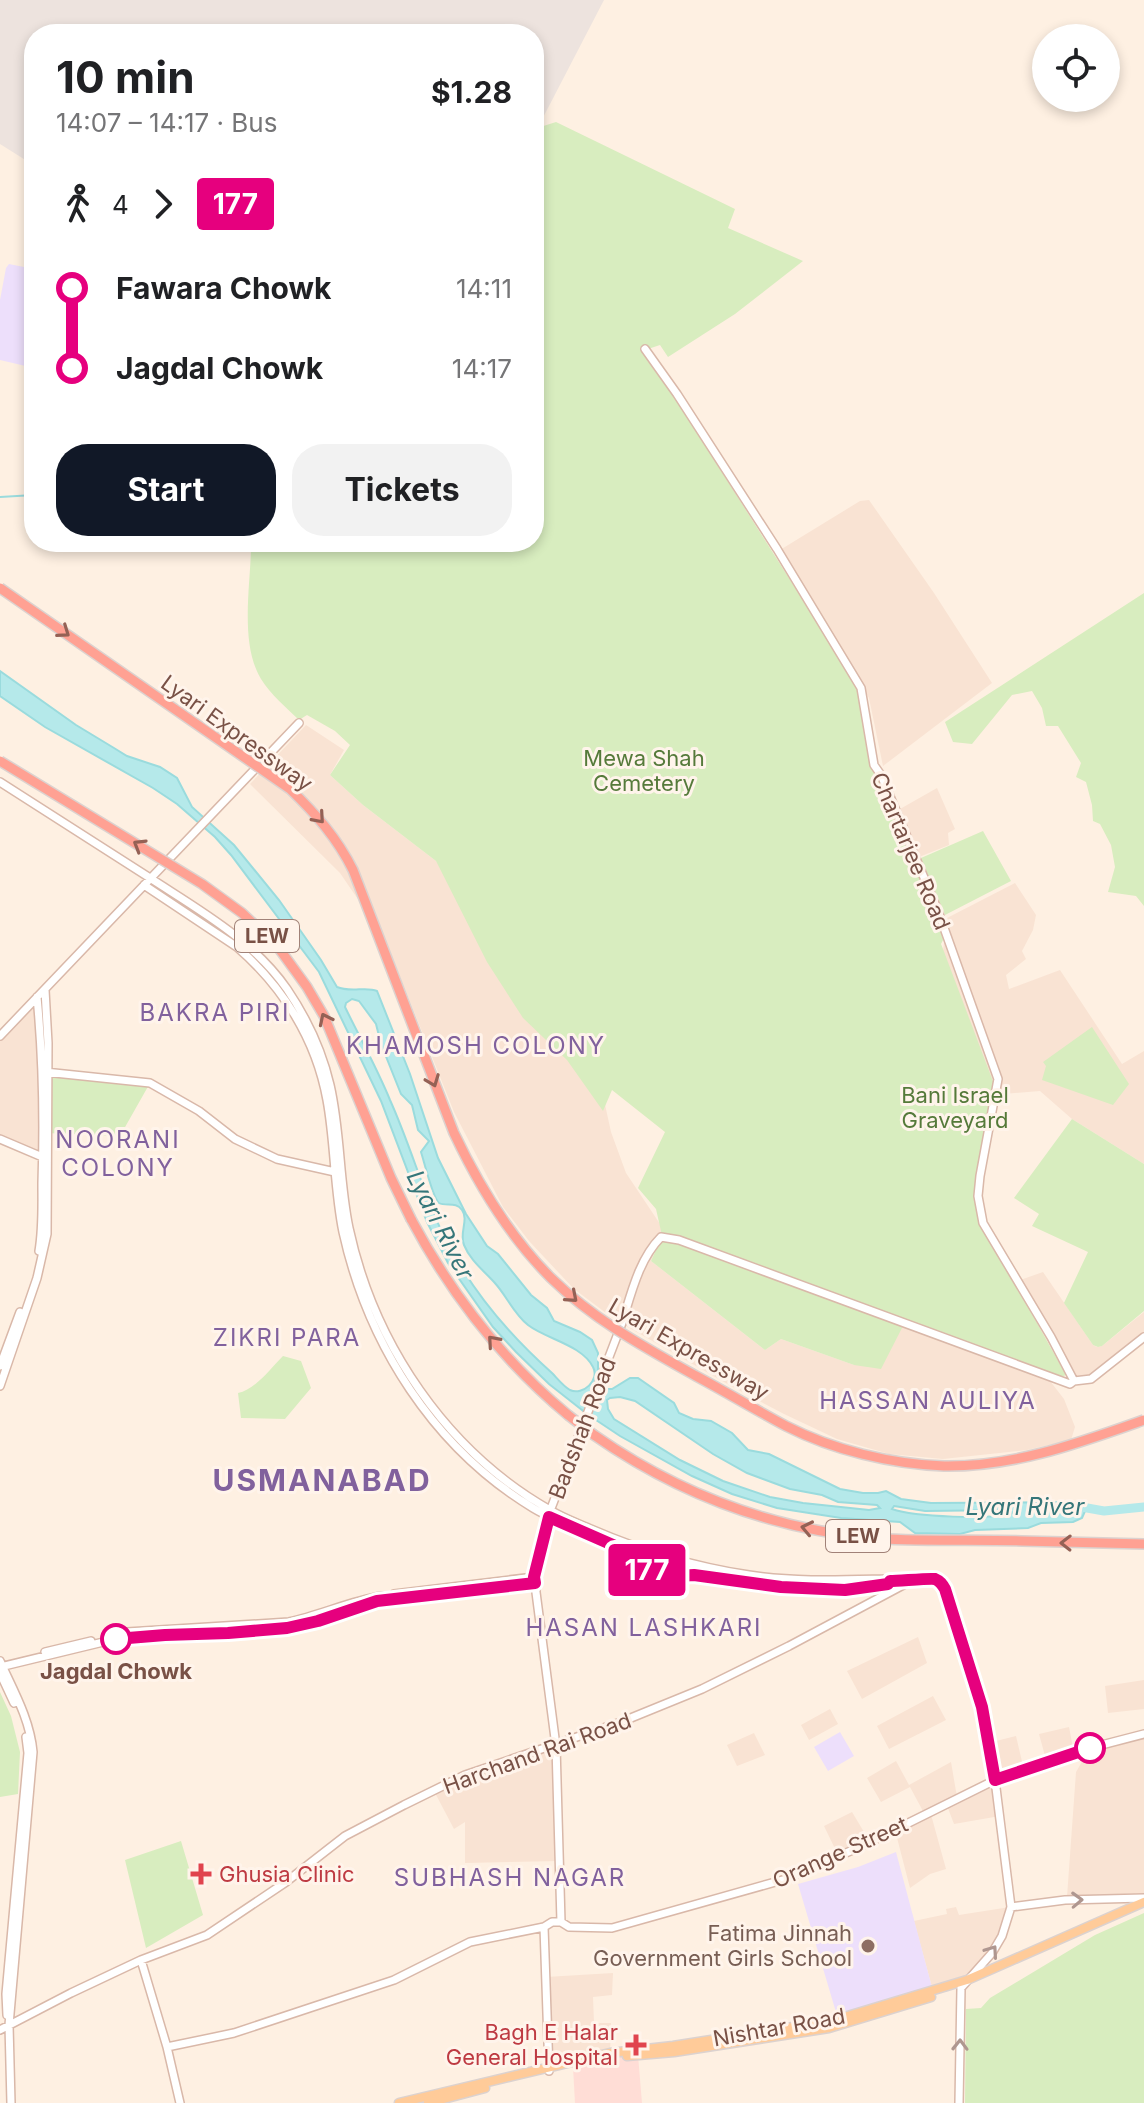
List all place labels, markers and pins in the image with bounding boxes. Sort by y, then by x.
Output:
marker: Jagdal Chowk [101,1624,131,1654]
place label: Jagdal Chowk [40,1658,192,1684]
unlabelled marker [1075,1733,1105,1763]
place label: Ghusia Clinic [219,1861,355,1887]
marker: Ghusia Clinic [190,1863,212,1885]
place label: Fatima Jinnah Government Girls School [593,1920,852,1971]
marker: Fatima Jinnah Government Girls School [859,1937,877,1955]
place label: Bagh E Halar General Hospital [446,2019,618,2070]
marker: Bagh E Halar General Hospital [625,2034,647,2056]

